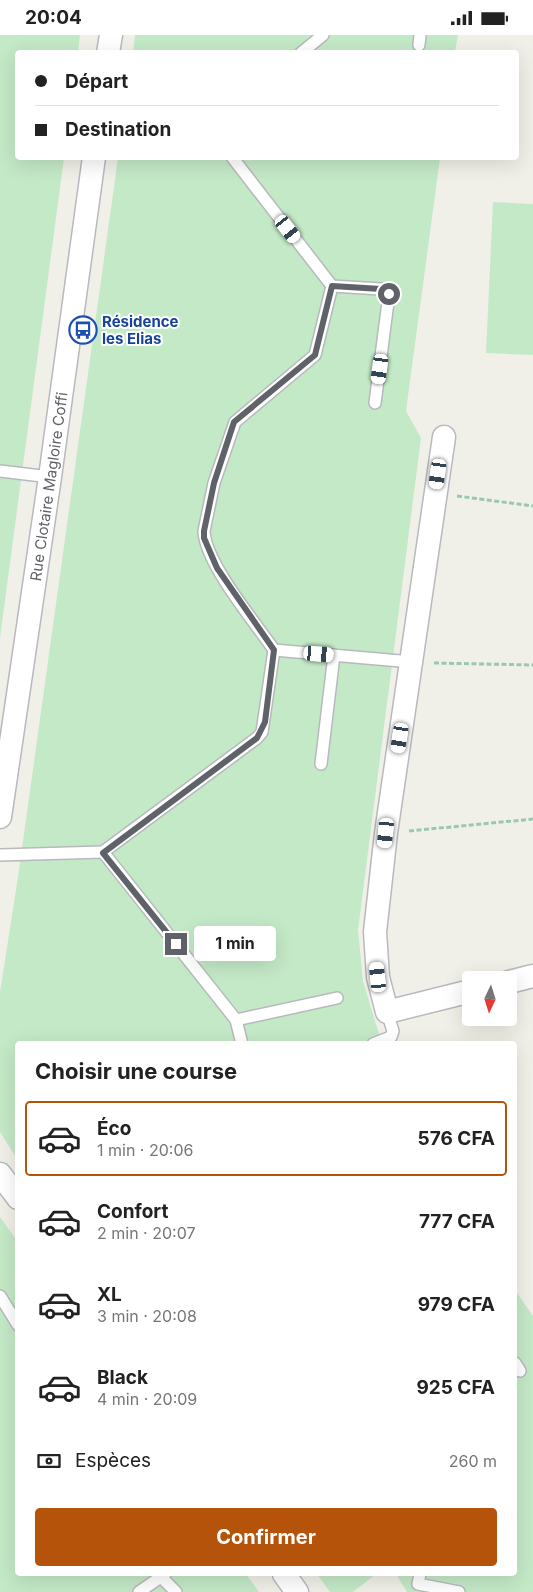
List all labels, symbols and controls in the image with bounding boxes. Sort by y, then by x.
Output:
text: 20:04 [25,6,82,29]
text: Départ [65,70,128,93]
text: Destination [65,118,171,141]
car [272,213,303,245]
route start [378,283,400,305]
place label: Résidence les Elias [102,312,179,348]
bus stop icon: Résidence les Elias [68,315,98,345]
car [370,353,389,385]
street label: Rue Clotaire Magloire Coffi [25,391,71,582]
car [428,458,447,490]
car [303,645,334,663]
car [390,722,409,754]
car [376,817,395,849]
callout: 1 min [194,927,276,961]
route end [165,933,187,955]
text: 1 min [215,933,255,953]
car [368,961,387,993]
north arrow [462,971,518,1026]
map controls [462,971,517,1026]
text: Choisir une course [35,1058,237,1084]
icon: car [37,1116,82,1161]
text: Éco [97,1117,131,1140]
text: 576 CFA [418,1127,495,1150]
text: 1 min · 20:06 [97,1140,193,1160]
icon: car [37,1199,82,1244]
text: Confort [97,1200,168,1223]
text: 777 CFA [419,1210,495,1233]
text: 2 min · 20:07 [97,1223,196,1243]
icon: car [37,1282,82,1327]
text: XL [97,1283,122,1306]
text: 979 CFA [418,1293,495,1316]
text: 3 min · 20:08 [97,1306,197,1326]
icon: car [37,1365,82,1410]
text: Black [97,1366,148,1389]
text: 925 CFA [416,1376,495,1399]
text: 4 min · 20:09 [97,1389,197,1409]
icon: cash [35,1447,63,1475]
text: Espèces [75,1449,151,1472]
text: 260 m [449,1451,497,1471]
button: Confirmer [35,1508,497,1566]

